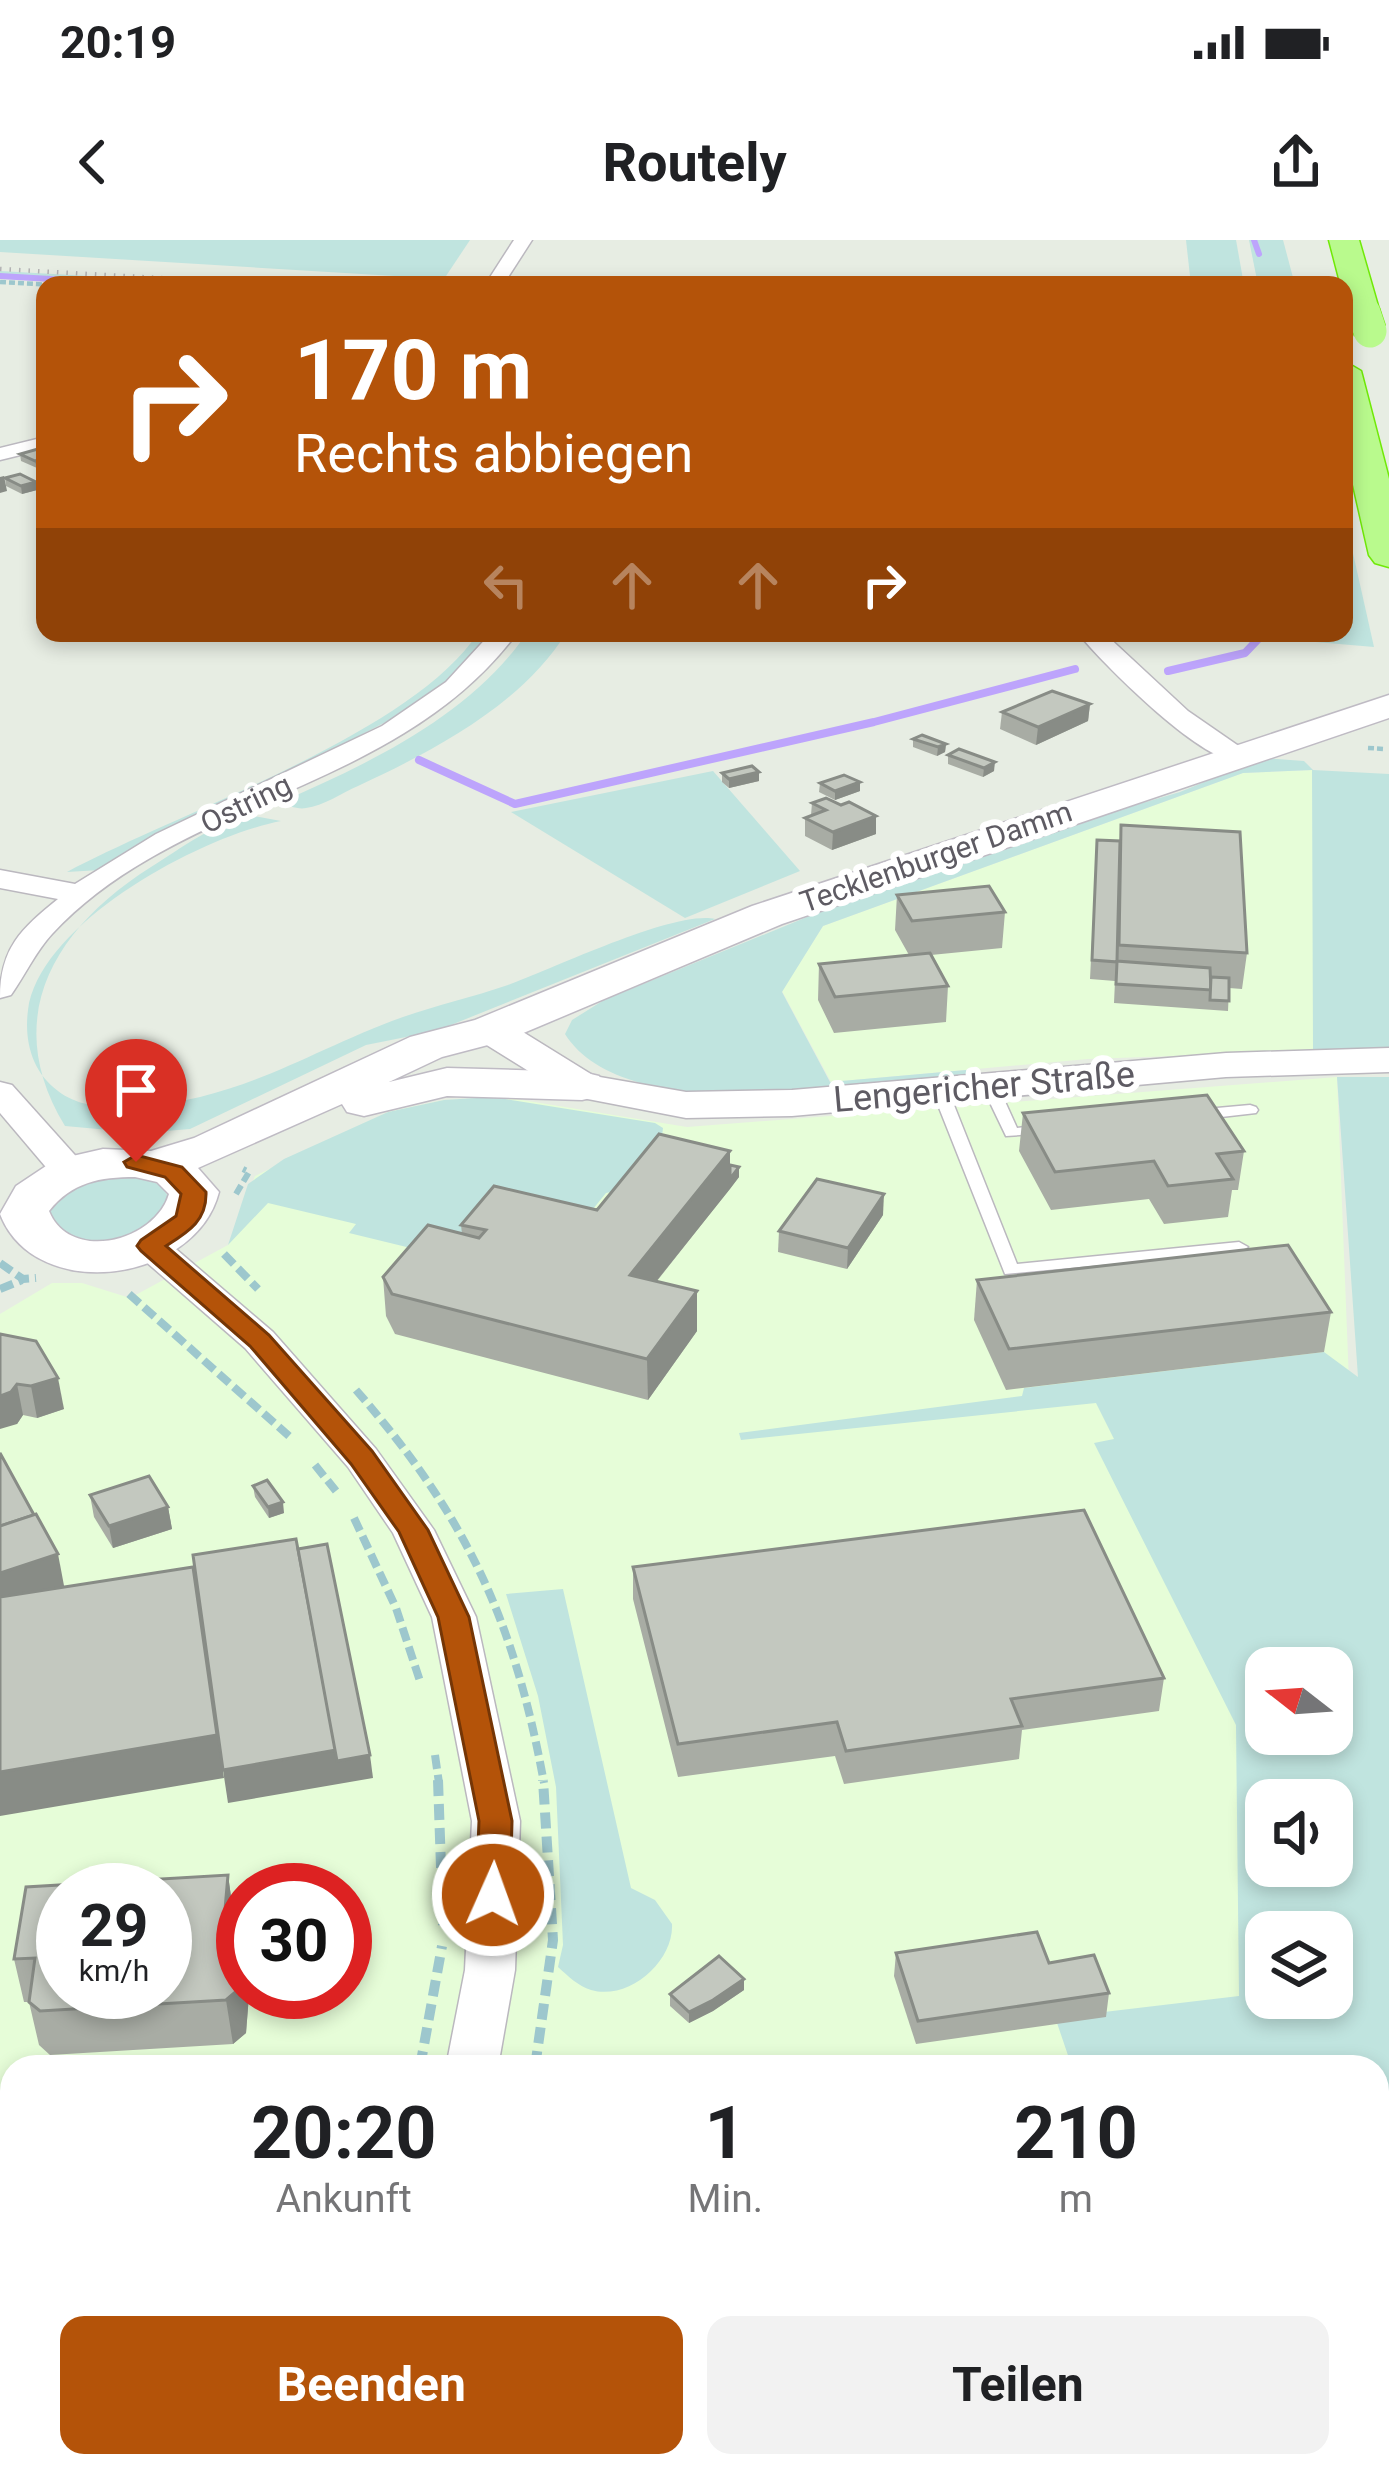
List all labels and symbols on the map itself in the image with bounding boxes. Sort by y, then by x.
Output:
street label: Ostring [195,767,297,840]
street label: Tecklenburger Damm [795,794,1076,920]
pin [85,1039,187,1162]
street label: Lengericher Straße [832,1053,1136,1121]
north arrow [1245,1647,1353,1755]
position arrow [430,1832,556,1958]
speed limit sign: 30 [216,1863,372,2019]

